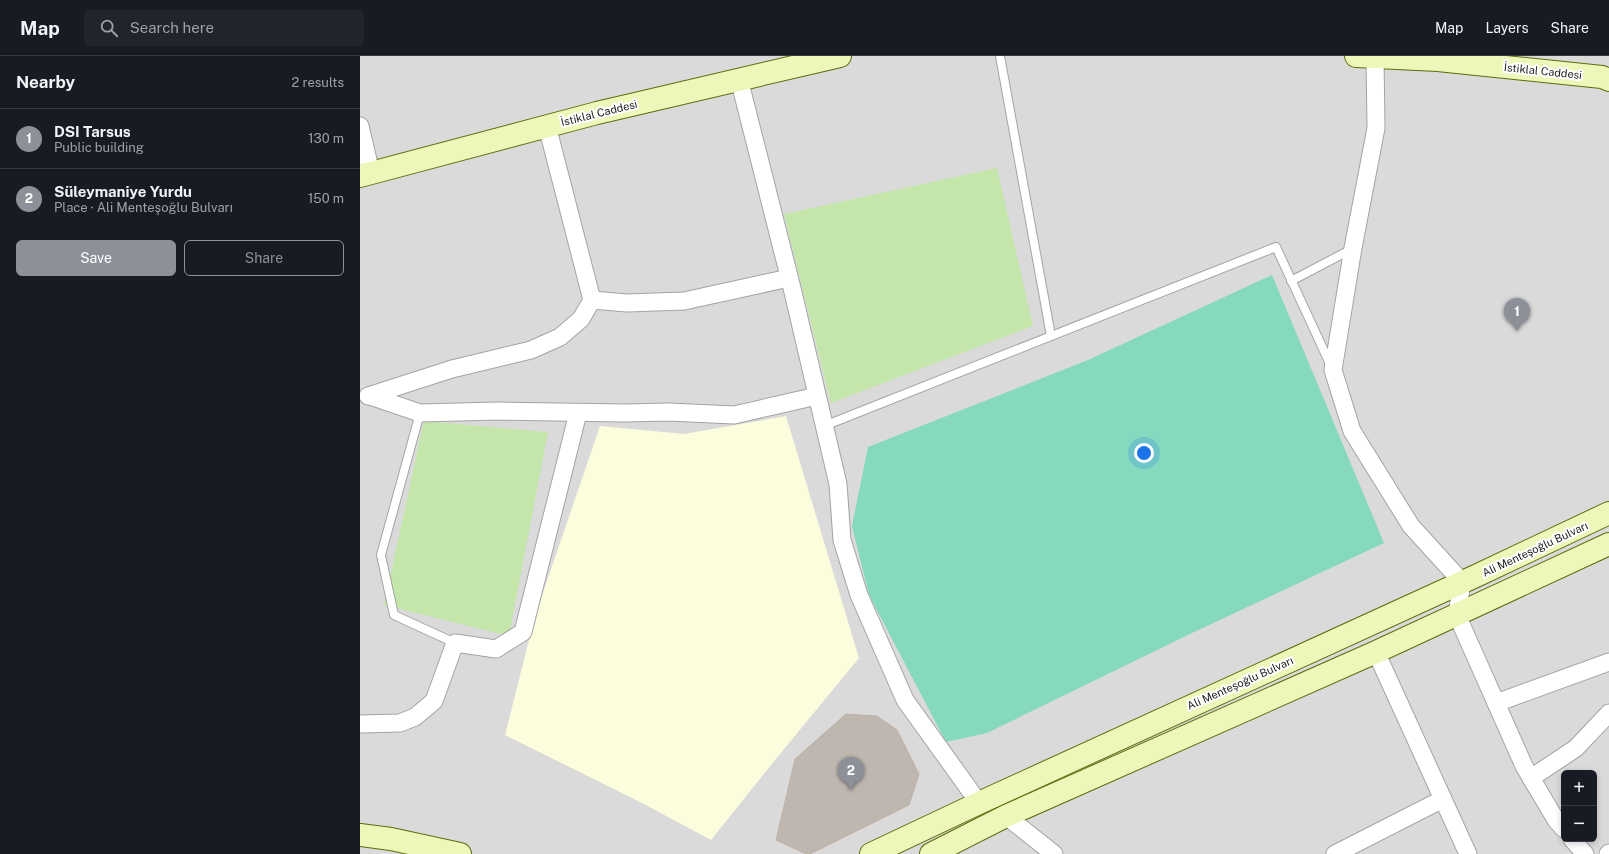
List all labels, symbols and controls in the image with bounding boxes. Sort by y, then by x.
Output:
search box [84,10,364,46]
text: Map [20,17,60,39]
icon: search [98,17,120,39]
text: Search here [130,19,214,36]
text: Map [1435,20,1463,36]
text: Layers [1485,20,1529,36]
text: Share [1551,20,1589,36]
street label: İstiklal Caddesi [1503,60,1583,81]
text: Nearby [16,72,75,92]
text: 2 results [292,75,344,90]
street label: İstiklal Caddesi [559,97,638,128]
text: DSI Tarsus [54,123,131,140]
text: 1 [26,131,32,146]
text: 130 m [308,131,344,146]
text: Public building [54,140,144,155]
text: Süleymaniye Yurdu [54,183,192,200]
text: 2 [25,191,33,206]
text: 150 m [308,191,344,206]
text: Place · Ali Menteşoğlu Bulvarı [54,200,233,215]
button: Save [16,240,176,276]
button: Share [184,240,344,276]
pin: 1 [1504,298,1530,331]
your location [1134,443,1154,463]
street label: Ali Menteşoğlu Bulvarı [1480,519,1590,580]
street label: Ali Menteşoğlu Bulvarı [1185,654,1295,713]
pin: 2 [838,757,864,790]
map controls [1561,770,1597,842]
button: + [1561,770,1597,806]
button: − [1561,806,1597,842]

